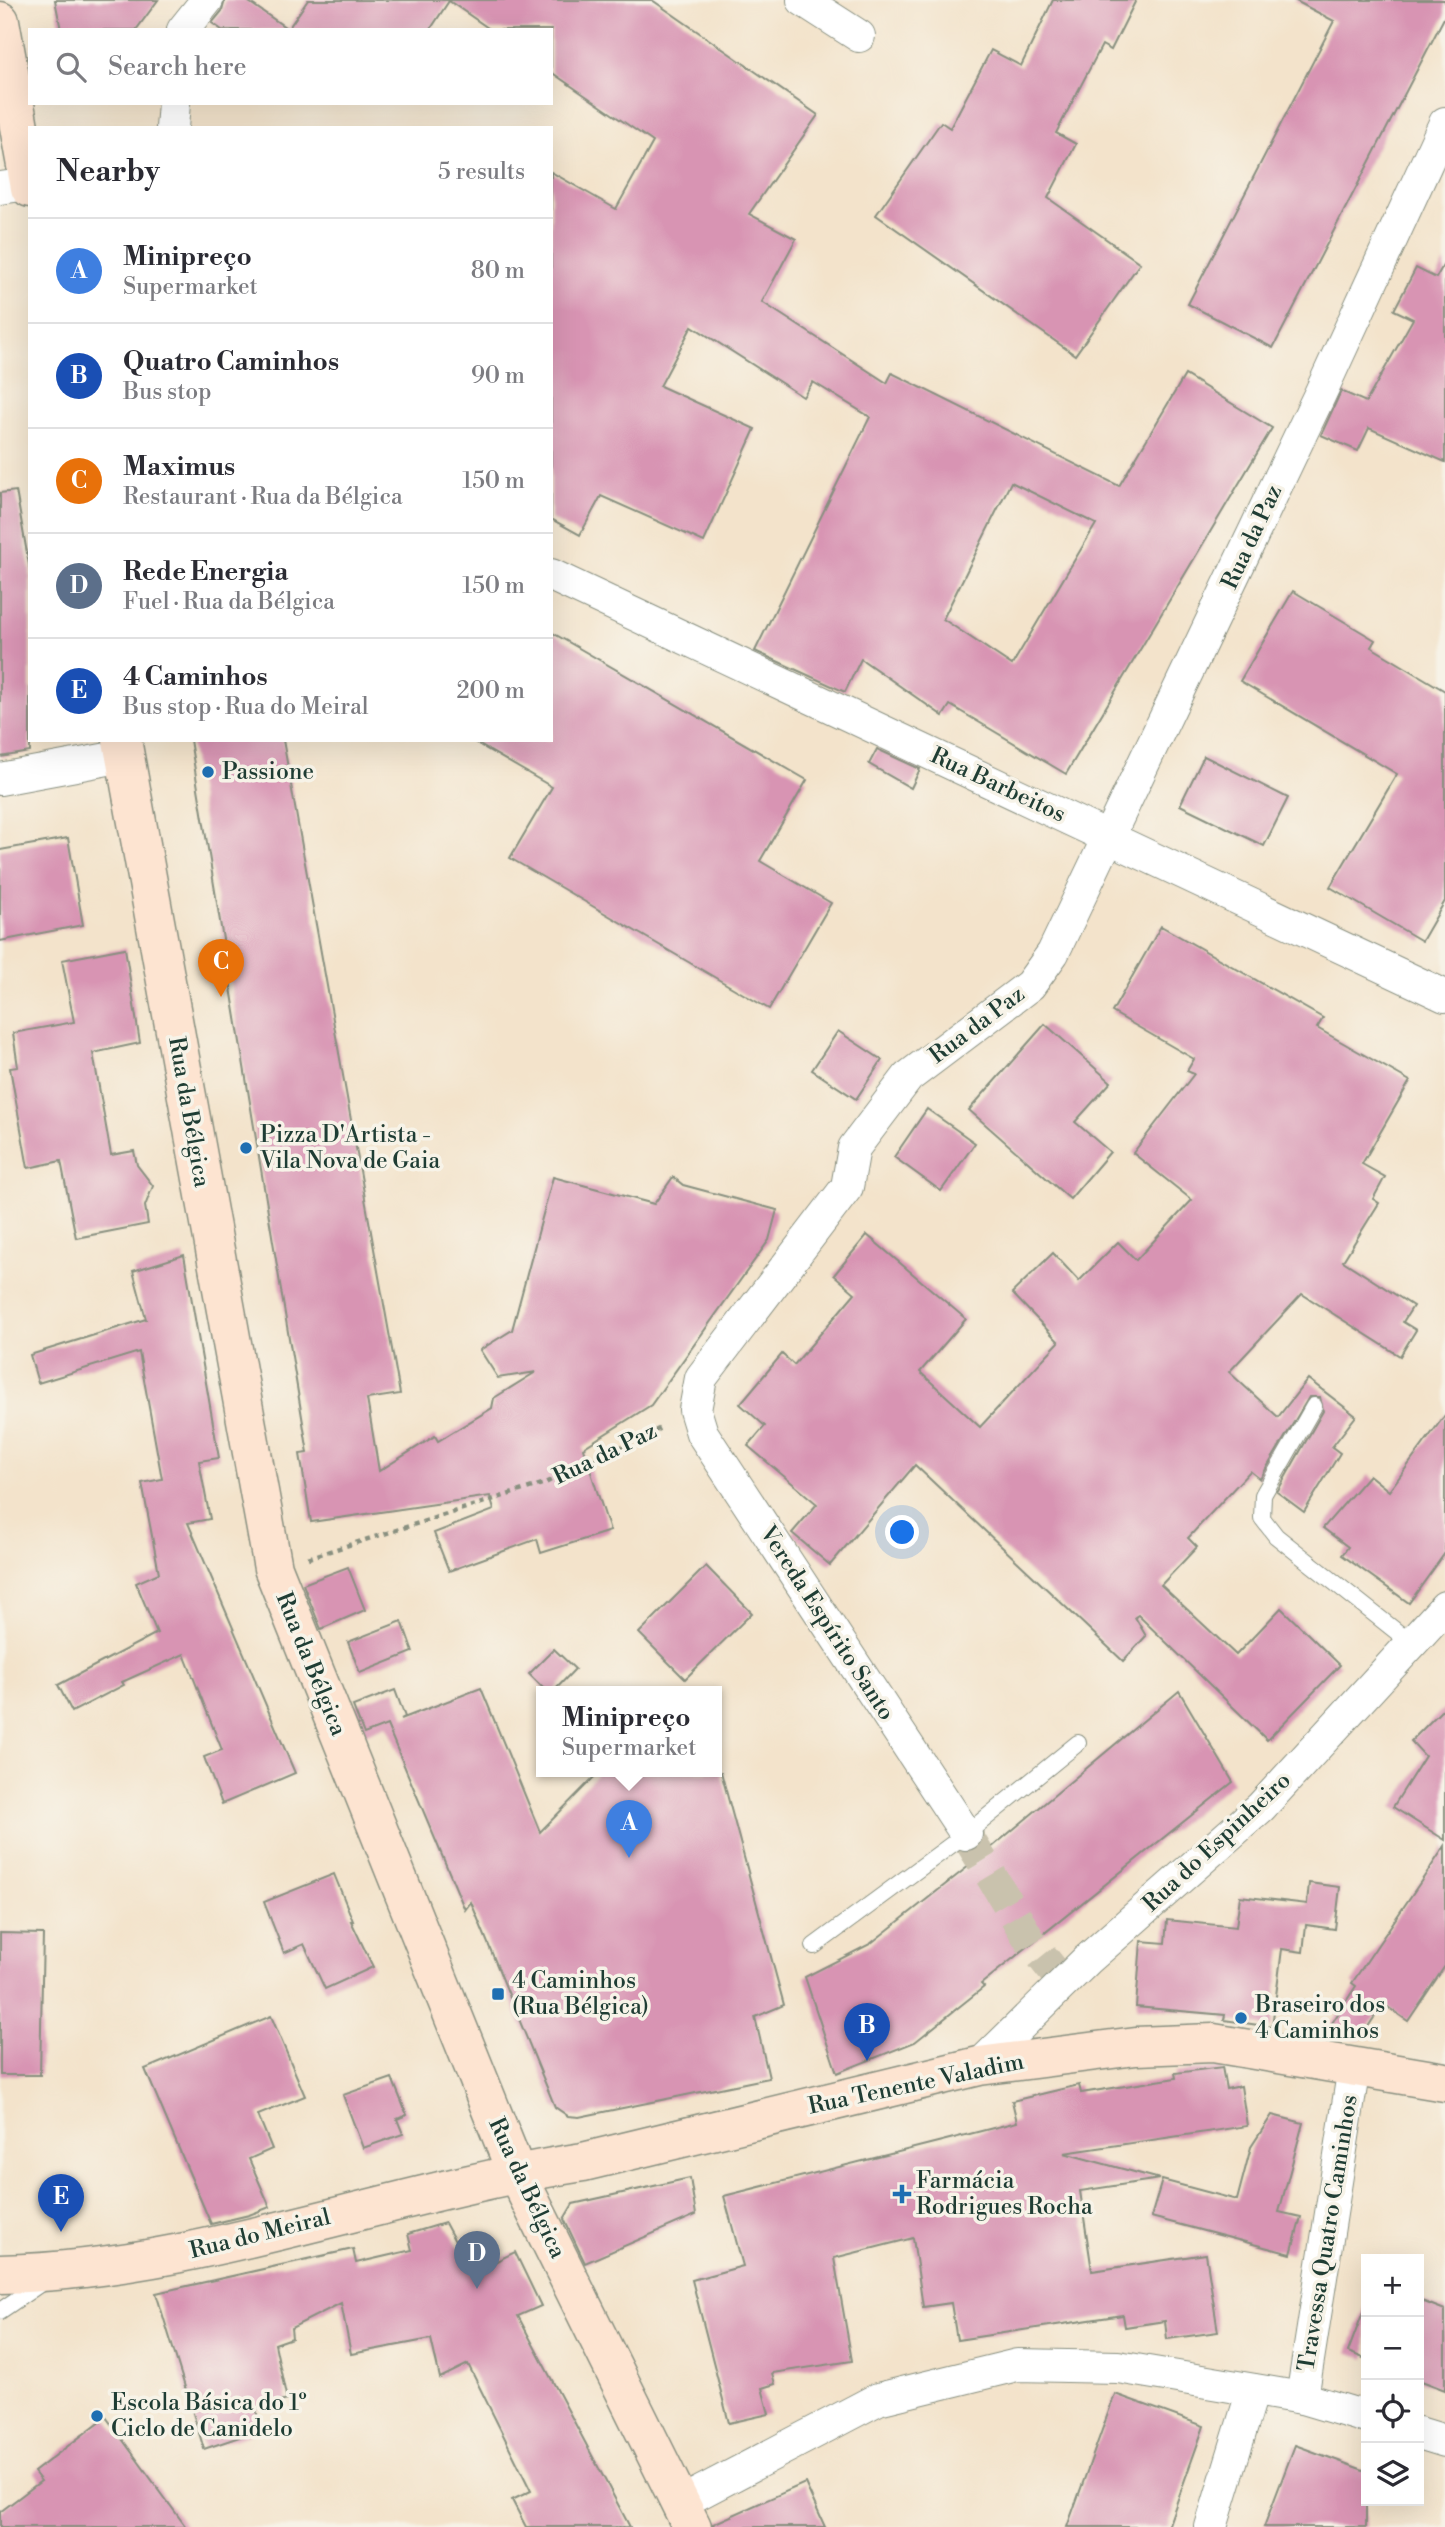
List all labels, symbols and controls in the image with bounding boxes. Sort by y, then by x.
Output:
search box [28,28,553,105]
icon: search [52,48,90,86]
text: Search here [108,51,247,83]
text: Nearby [56,153,160,191]
text: 5 results [438,158,525,186]
text: Minipreço [123,241,252,273]
text: A [71,257,87,285]
text: 80 m [471,257,525,285]
text: Supermarket [123,273,258,301]
text: Quatro Caminhos [123,346,339,378]
text: B [70,362,88,390]
text: 90 m [471,362,525,390]
text: Bus stop [123,378,211,406]
text: Maximus [123,451,235,483]
text: C [71,467,87,495]
text: 150 m [462,467,525,495]
street label: Rua da Paz [1216,480,1288,594]
text: Restaurant · Rua da Bélgica [123,483,403,511]
text: Rede Energia [123,556,288,588]
text: D [70,572,88,600]
text: 150 m [462,572,525,600]
text: Fuel · Rua da Bélgica [123,588,335,616]
text: 4 Caminhos [123,661,268,693]
text: E [71,677,87,705]
text: 200 m [457,677,525,705]
text: Bus stop · Rua do Meiral [123,693,369,721]
street label: Rua Barbeitos [926,741,1070,829]
place label: Passione [222,758,314,786]
marker: Passione [200,764,216,780]
pin: C [198,939,244,997]
street label: Rua da Paz [924,980,1030,1070]
street label: Rua da Bélgica [162,1035,216,1190]
place label: Pizza D'Artista - Vila Nova de Gaia [259,1121,441,1175]
marker: Pizza D'Artista - Vila Nova de Gaia [238,1140,254,1156]
street label: Rua da Paz [549,1417,661,1491]
your location [885,1515,919,1549]
street label: Vereda Espírito Santo [753,1520,900,1726]
street label: Rua da Bélgica [270,1588,353,1740]
popup [536,1686,722,1777]
text: Minipreço [562,1702,691,1734]
text: Supermarket [562,1734,696,1762]
street label: Rua do Espinheiro [1137,1766,1297,1918]
pin: A [606,1800,652,1858]
place label: 4 Caminhos (Rua Bélgica) [512,1967,649,2021]
marker: 4 Caminhos (Rua Bélgica) [490,1986,506,2002]
place label: Braseiro dos 4 Caminhos [1254,1991,1385,2045]
pin: B [844,2003,890,2061]
marker: Braseiro dos 4 Caminhos [1233,2010,1249,2026]
street label: Rua Tenente Valadim [806,2047,1026,2121]
street label: Travessa Quatro Caminhos [1292,2093,1364,2373]
street label: Rua da Bélgica [482,2113,572,2263]
place label: Farmácia Rodrigues Rocha [916,2167,1093,2221]
pin: E [38,2174,84,2232]
marker: Farmácia Rodrigues Rocha [894,2186,910,2202]
street label: Rua do Meiral [187,2203,333,2265]
pin: D [454,2231,500,2289]
map controls [1361,2254,1424,2506]
button: + [1361,2254,1424,2317]
button: − [1361,2317,1424,2380]
button: locate [1361,2380,1424,2443]
place label: Escola Básica do 1º Ciclo de Canidelo [111,2389,307,2443]
marker: Escola Básica do 1º Ciclo de Canidelo [89,2408,105,2424]
button: layers [1361,2443,1424,2506]

